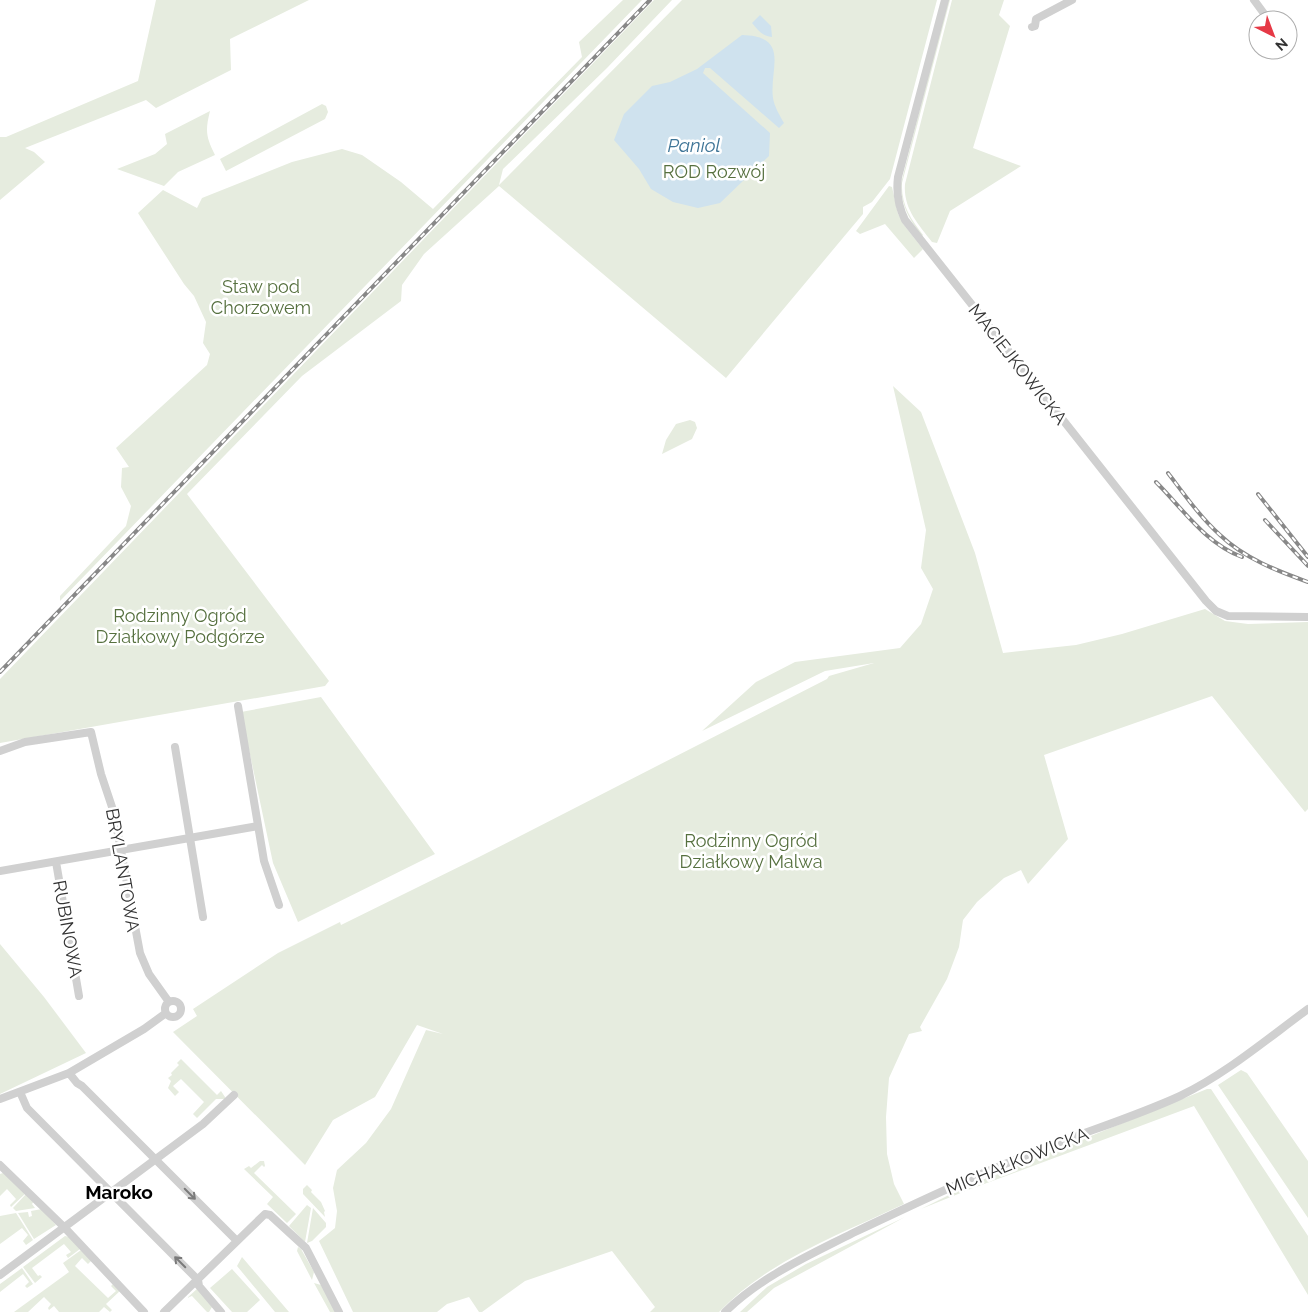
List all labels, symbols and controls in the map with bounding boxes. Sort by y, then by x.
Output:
north arrow [1248,10,1298,60]
text: N [1272,35,1291,54]
water label: Paniol [667,134,721,156]
park label: ROD Rozwój [663,161,765,182]
park label: Staw pod Chorzowem [211,276,311,318]
street label: MACIEJKOWICKA [964,300,1072,428]
park label: Rodzinny Ogród Działkowy Podgórze [96,605,265,647]
street label: BRYLANTOWA [102,807,144,933]
park label: Rodzinny Ogród Działkowy Malwa [680,830,822,872]
street label: RUBINOWA [49,879,87,979]
street label: MICHAŁKOWICKA [943,1123,1091,1199]
district label: Maroko [85,1181,153,1203]
one-way arrow [184,1188,197,1200]
one-way arrow [174,1256,186,1268]

